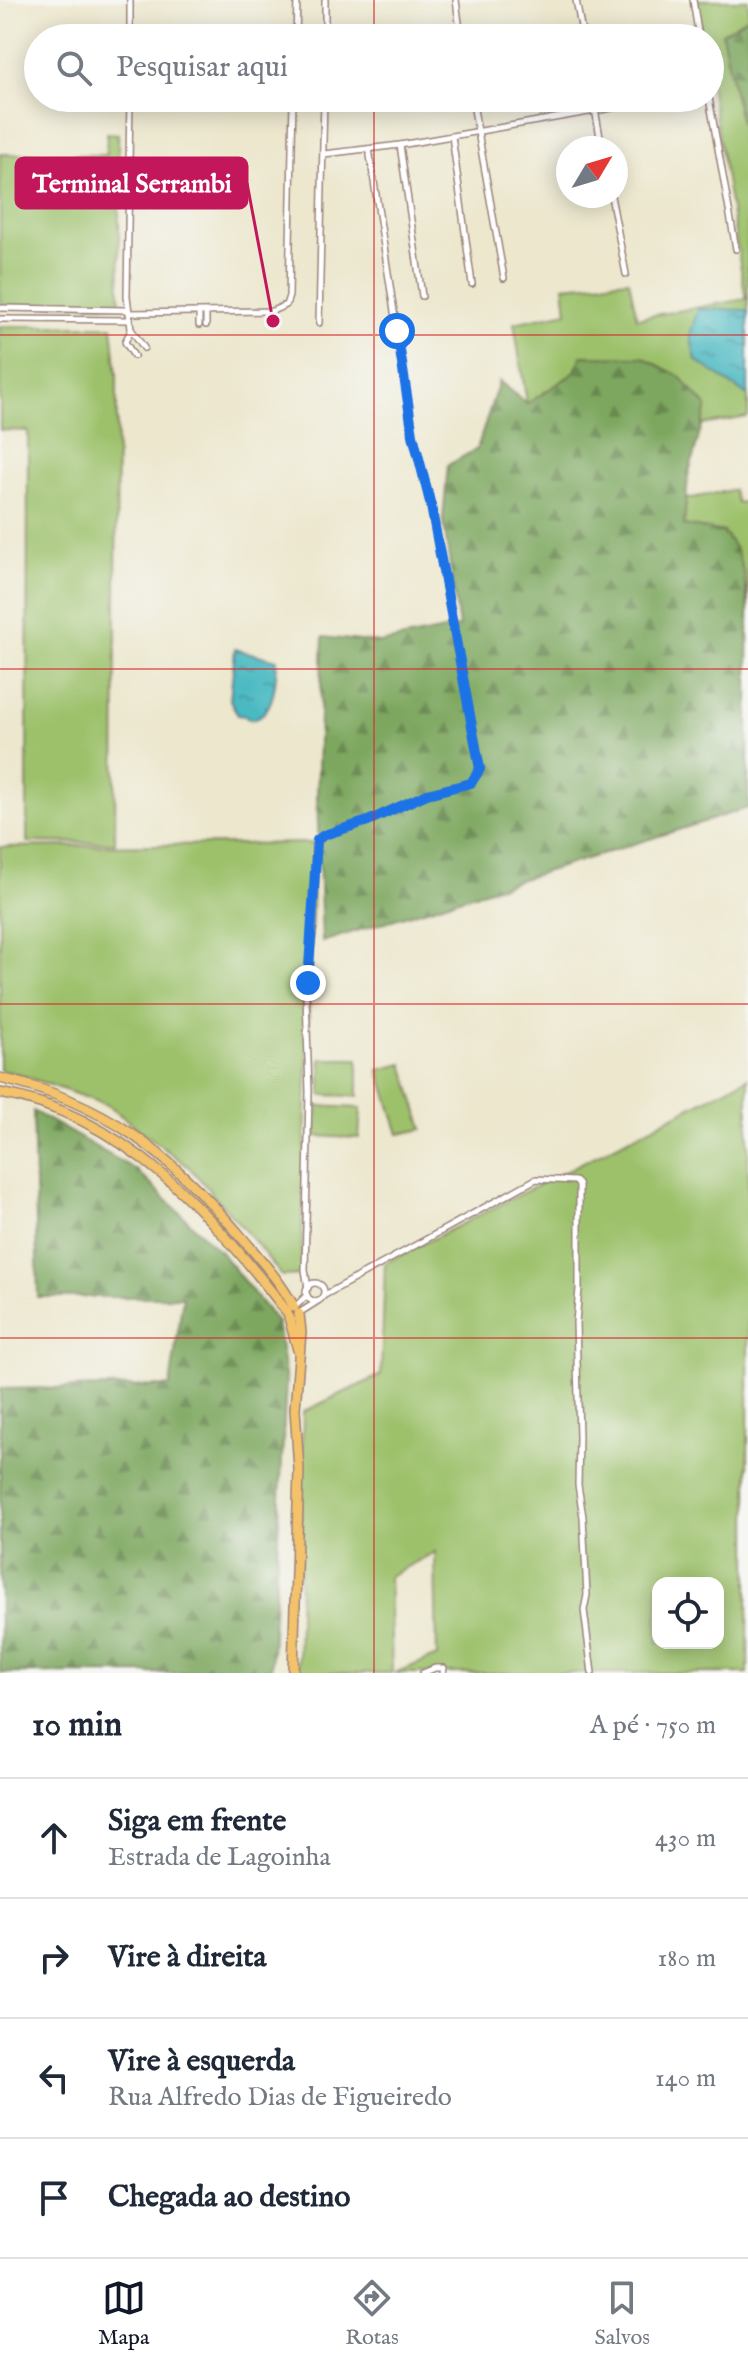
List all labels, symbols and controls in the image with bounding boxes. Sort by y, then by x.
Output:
search box [24,24,724,112]
icon: search [52,46,96,90]
text: Pesquisar aqui [116,49,288,87]
north arrow [556,136,628,208]
callout: Terminal Serrambi [16,158,247,208]
text: Terminal Serrambi [31,168,232,201]
route start [379,313,415,349]
route end [290,965,326,1001]
map controls [652,1577,724,1649]
button: locate [652,1577,724,1649]
text: 10 min [32,1704,122,1747]
text: A pé · 750 m [590,1709,716,1742]
text: Siga em frente [108,1803,286,1841]
icon: ahead [32,1816,76,1860]
text: 430 m [655,1822,716,1855]
text: Estrada de Lagoinha [108,1841,331,1874]
icon: right [32,1936,76,1980]
text: Vire à direita [108,1939,267,1977]
text: 180 m [658,1942,716,1975]
text: Vire à esquerda [108,2043,295,2081]
icon: left [32,2056,76,2100]
text: 140 m [655,2062,716,2095]
text: Rua Alfredo Dias de Figueiredo [108,2081,452,2114]
icon: arrive [32,2176,76,2220]
text: Chegada ao destino [108,2179,350,2217]
tab: Mapa [98,2276,150,2352]
tab: Rotas [345,2276,399,2352]
tab: Salvos [594,2276,650,2352]

